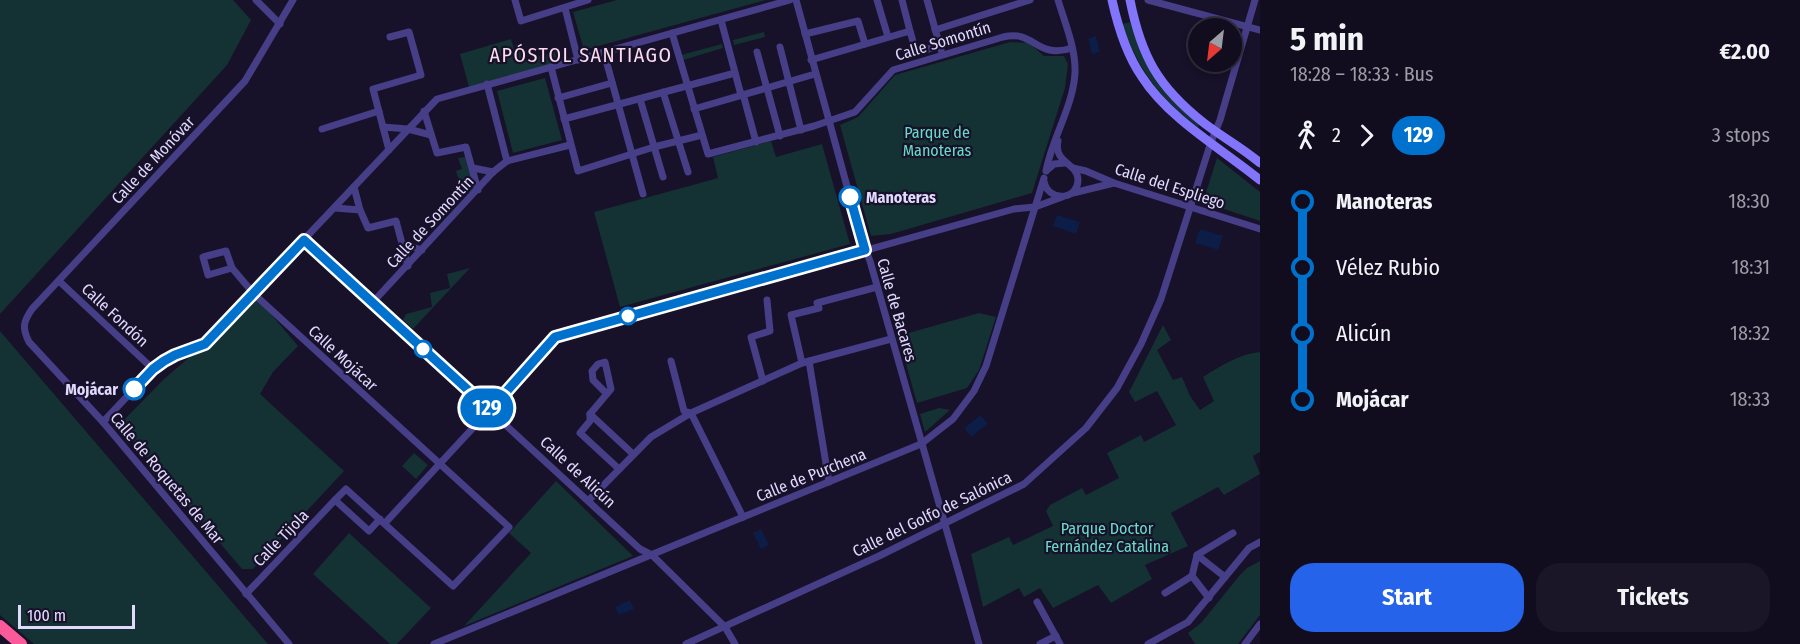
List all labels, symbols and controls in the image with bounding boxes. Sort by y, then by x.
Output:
street label: Calle Somontín [893,17,993,65]
north arrow [1188,18,1242,72]
map controls [1188,18,1242,72]
text: 5 min [1290,19,1364,59]
text: €2.00 [1719,38,1770,65]
district label: APÓSTOL SANTIAGO [489,43,673,67]
text: 18:28 – 18:33 · Bus [1290,62,1434,86]
street label: Calle de Monóvar [108,112,199,208]
icon: walk [1290,119,1323,152]
icon: forward [1350,119,1383,152]
text: 129 [1404,122,1433,148]
park label: Parque de Manoteras [903,123,971,160]
text: 2 [1332,123,1341,147]
text: 3 stops [1712,123,1770,147]
street label: Calle del Espliego [1112,159,1228,213]
street label: Calle de Somontín [382,172,478,272]
marker: Manoteras [839,186,861,208]
place label: Manoteras [866,188,936,207]
text: Manoteras [1336,188,1432,215]
text: 18:30 [1728,189,1770,213]
text: Vélez Rubio [1336,254,1440,281]
text: 18:31 [1731,255,1770,279]
street label: Calle de Bacares [873,256,921,364]
street label: Calle Fondón [78,279,152,351]
unlabelled marker [619,307,637,325]
text: Alicún [1336,320,1391,347]
street label: Calle Mojácar [305,321,382,395]
text: 18:32 [1730,321,1770,345]
unlabelled marker [414,340,432,358]
marker: Mojácar [123,378,145,400]
place label: Mojácar [65,380,118,399]
text: Mojácar [1336,386,1409,413]
text: 18:33 [1730,387,1770,411]
line badge: 129 [452,388,522,428]
text: 129 [472,395,502,421]
street label: Calle de Roquetas de Mar [106,408,228,548]
street label: Calle de Alicún [536,432,620,512]
street label: Calle de Purchena [753,444,869,506]
street label: Calle del Golfo de Salónica [850,467,1015,561]
street label: Calle Tijola [249,506,313,570]
park label: Parque Doctor Fernández Catalina [1045,519,1169,556]
button: Start [1290,563,1524,632]
button: Tickets [1536,563,1770,632]
scale bar [18,602,135,630]
text: 100 m [27,606,66,625]

